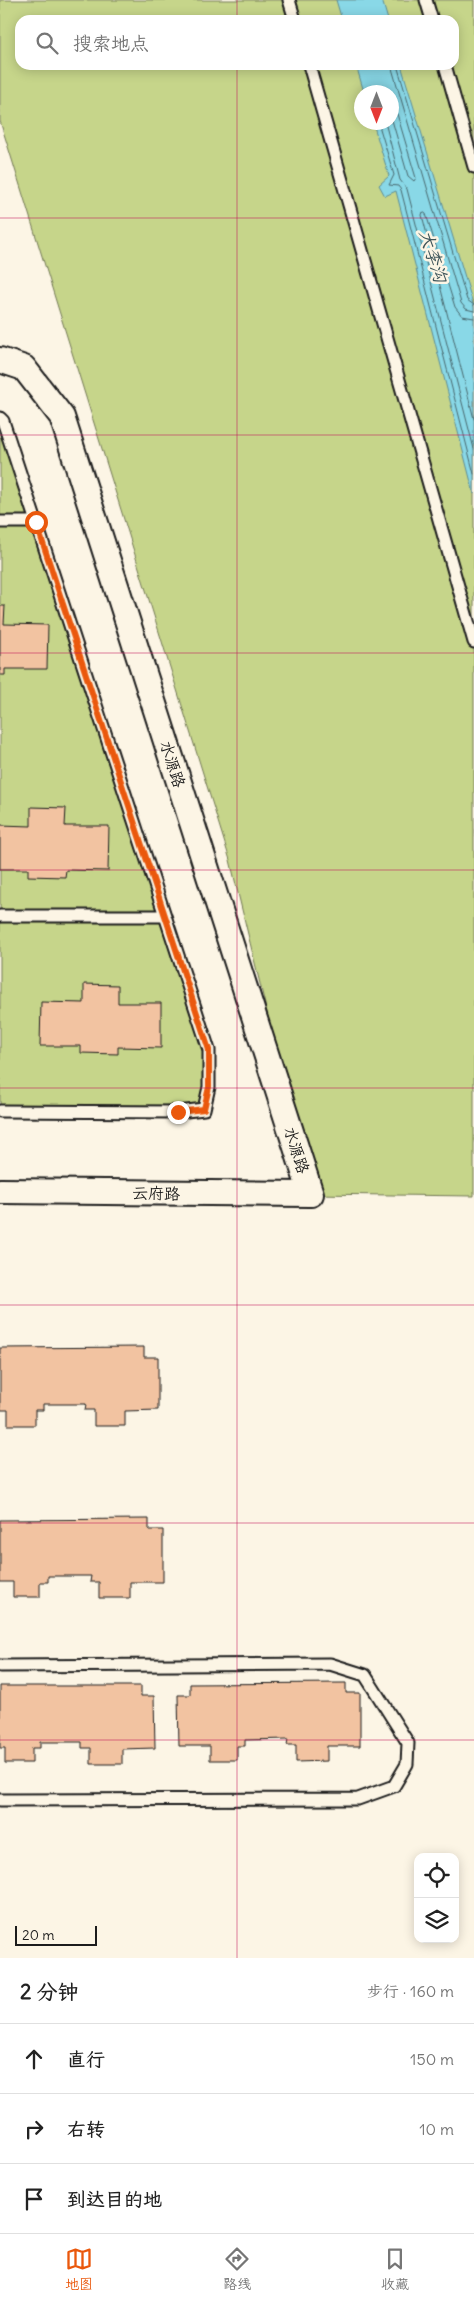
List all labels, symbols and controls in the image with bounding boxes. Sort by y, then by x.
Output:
search box [15,15,459,70]
icon: search [33,29,61,57]
text: 搜索地点 [73,31,149,55]
north arrow [354,85,399,130]
water label: 大李沟 [415,227,453,287]
route start [25,511,48,534]
street label: 水源路 [156,738,190,790]
route end [167,1101,190,1124]
street label: 水源路 [280,1124,314,1176]
street label: 云府路 [132,1183,180,1203]
map controls [414,1853,459,1943]
button: locate [414,1853,459,1898]
button: layers [414,1898,459,1943]
scale bar [15,1923,98,1946]
text: 20 m [22,1926,55,1944]
text: 2 分钟 [20,1978,79,2005]
text: 步行 · 160 m [367,1981,454,2001]
icon: ahead [20,2045,48,2073]
text: 直行 [67,2047,105,2071]
text: 150 m [410,2049,454,2069]
icon: right [20,2115,48,2143]
text: 右转 [67,2117,105,2141]
text: 10 m [419,2119,454,2139]
icon: arrive [20,2185,48,2213]
text: 到达目的地 [67,2187,162,2211]
tab: 地图 [65,2245,93,2293]
tab: 路线 [223,2245,251,2293]
tab: 收藏 [381,2245,409,2293]

